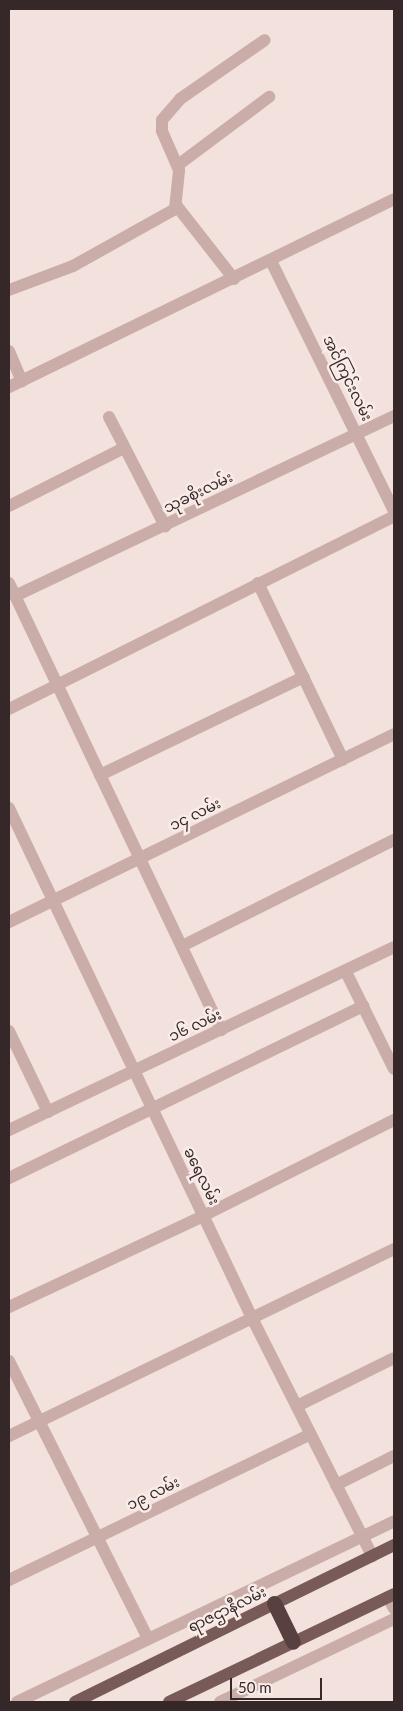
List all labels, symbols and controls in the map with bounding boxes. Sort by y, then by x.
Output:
street label: အင်ကြင်းလမ်း [319,332,377,424]
street label: သုခစိုးလမ်း [161,468,235,516]
street label: ၁၄ လမ်း [166,794,224,834]
street label: ၁၆ လမ်း [166,1005,224,1045]
street label: ခရေလမ်း [180,1144,224,1208]
street label: ၁၉ လမ်း [124,1473,182,1513]
street label: ရာဇဌာနီလမ်း [185,1582,269,1636]
scale bar [233,1668,326,1700]
text: 50 m [238,1678,272,1696]

